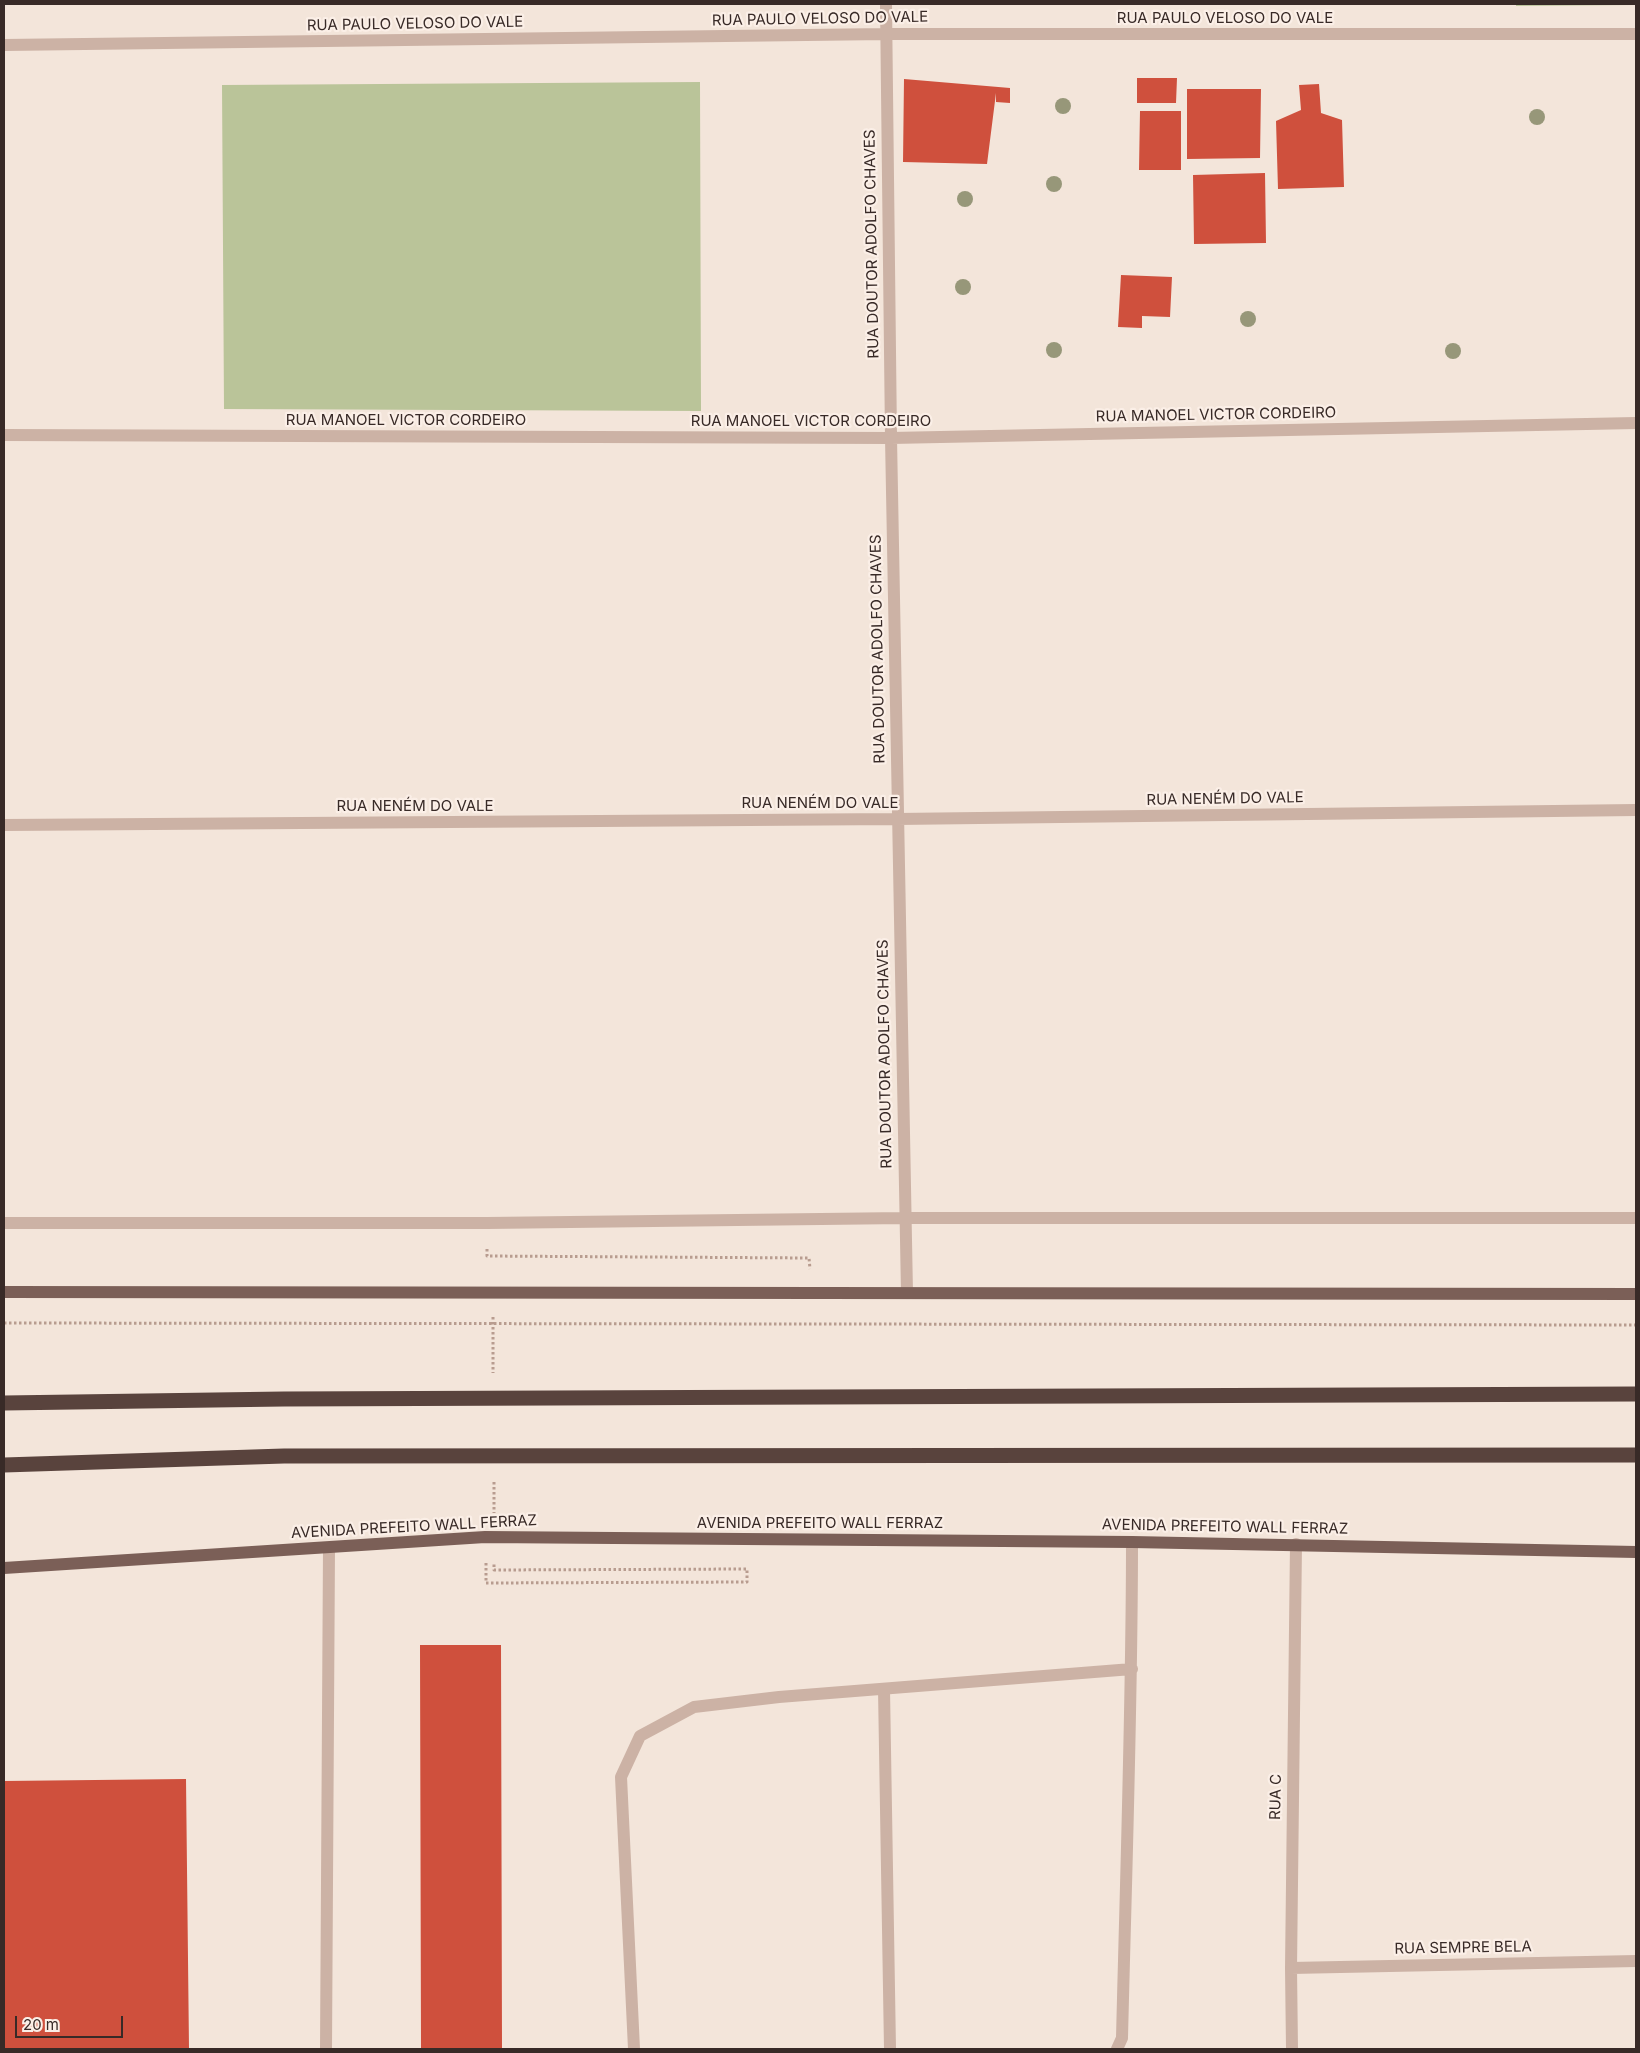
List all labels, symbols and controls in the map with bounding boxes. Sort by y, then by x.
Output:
street label: RUA PAULO VELOSO DO VALE [712,8,928,30]
street label: RUA PAULO VELOSO DO VALE [1117,9,1333,27]
street label: RUA PAULO VELOSO DO VALE [307,13,523,35]
street label: RUA DOUTOR ADOLFO CHAVES [861,129,883,359]
street label: RUA MANOEL VICTOR CORDEIRO [1096,404,1336,426]
street label: RUA MANOEL VICTOR CORDEIRO [286,411,526,429]
street label: RUA MANOEL VICTOR CORDEIRO [691,412,931,430]
street label: RUA DOUTOR ADOLFO CHAVES [867,534,889,764]
street label: RUA NENÉM DO VALE [1146,789,1304,809]
street label: RUA NENÉM DO VALE [741,794,899,812]
street label: RUA NENÉM DO VALE [336,797,494,815]
street label: RUA DOUTOR ADOLFO CHAVES [874,939,896,1169]
street label: AVENIDA PREFEITO WALL FERRAZ [291,1512,537,1542]
street label: AVENIDA PREFEITO WALL FERRAZ [697,1514,943,1532]
street label: AVENIDA PREFEITO WALL FERRAZ [1102,1516,1348,1538]
street label: RUA C [1267,1774,1285,1820]
street label: RUA SEMPRE BELA [1394,1938,1532,1958]
scale bar [18,2006,125,2038]
text: 20 m [23,2015,59,2034]

